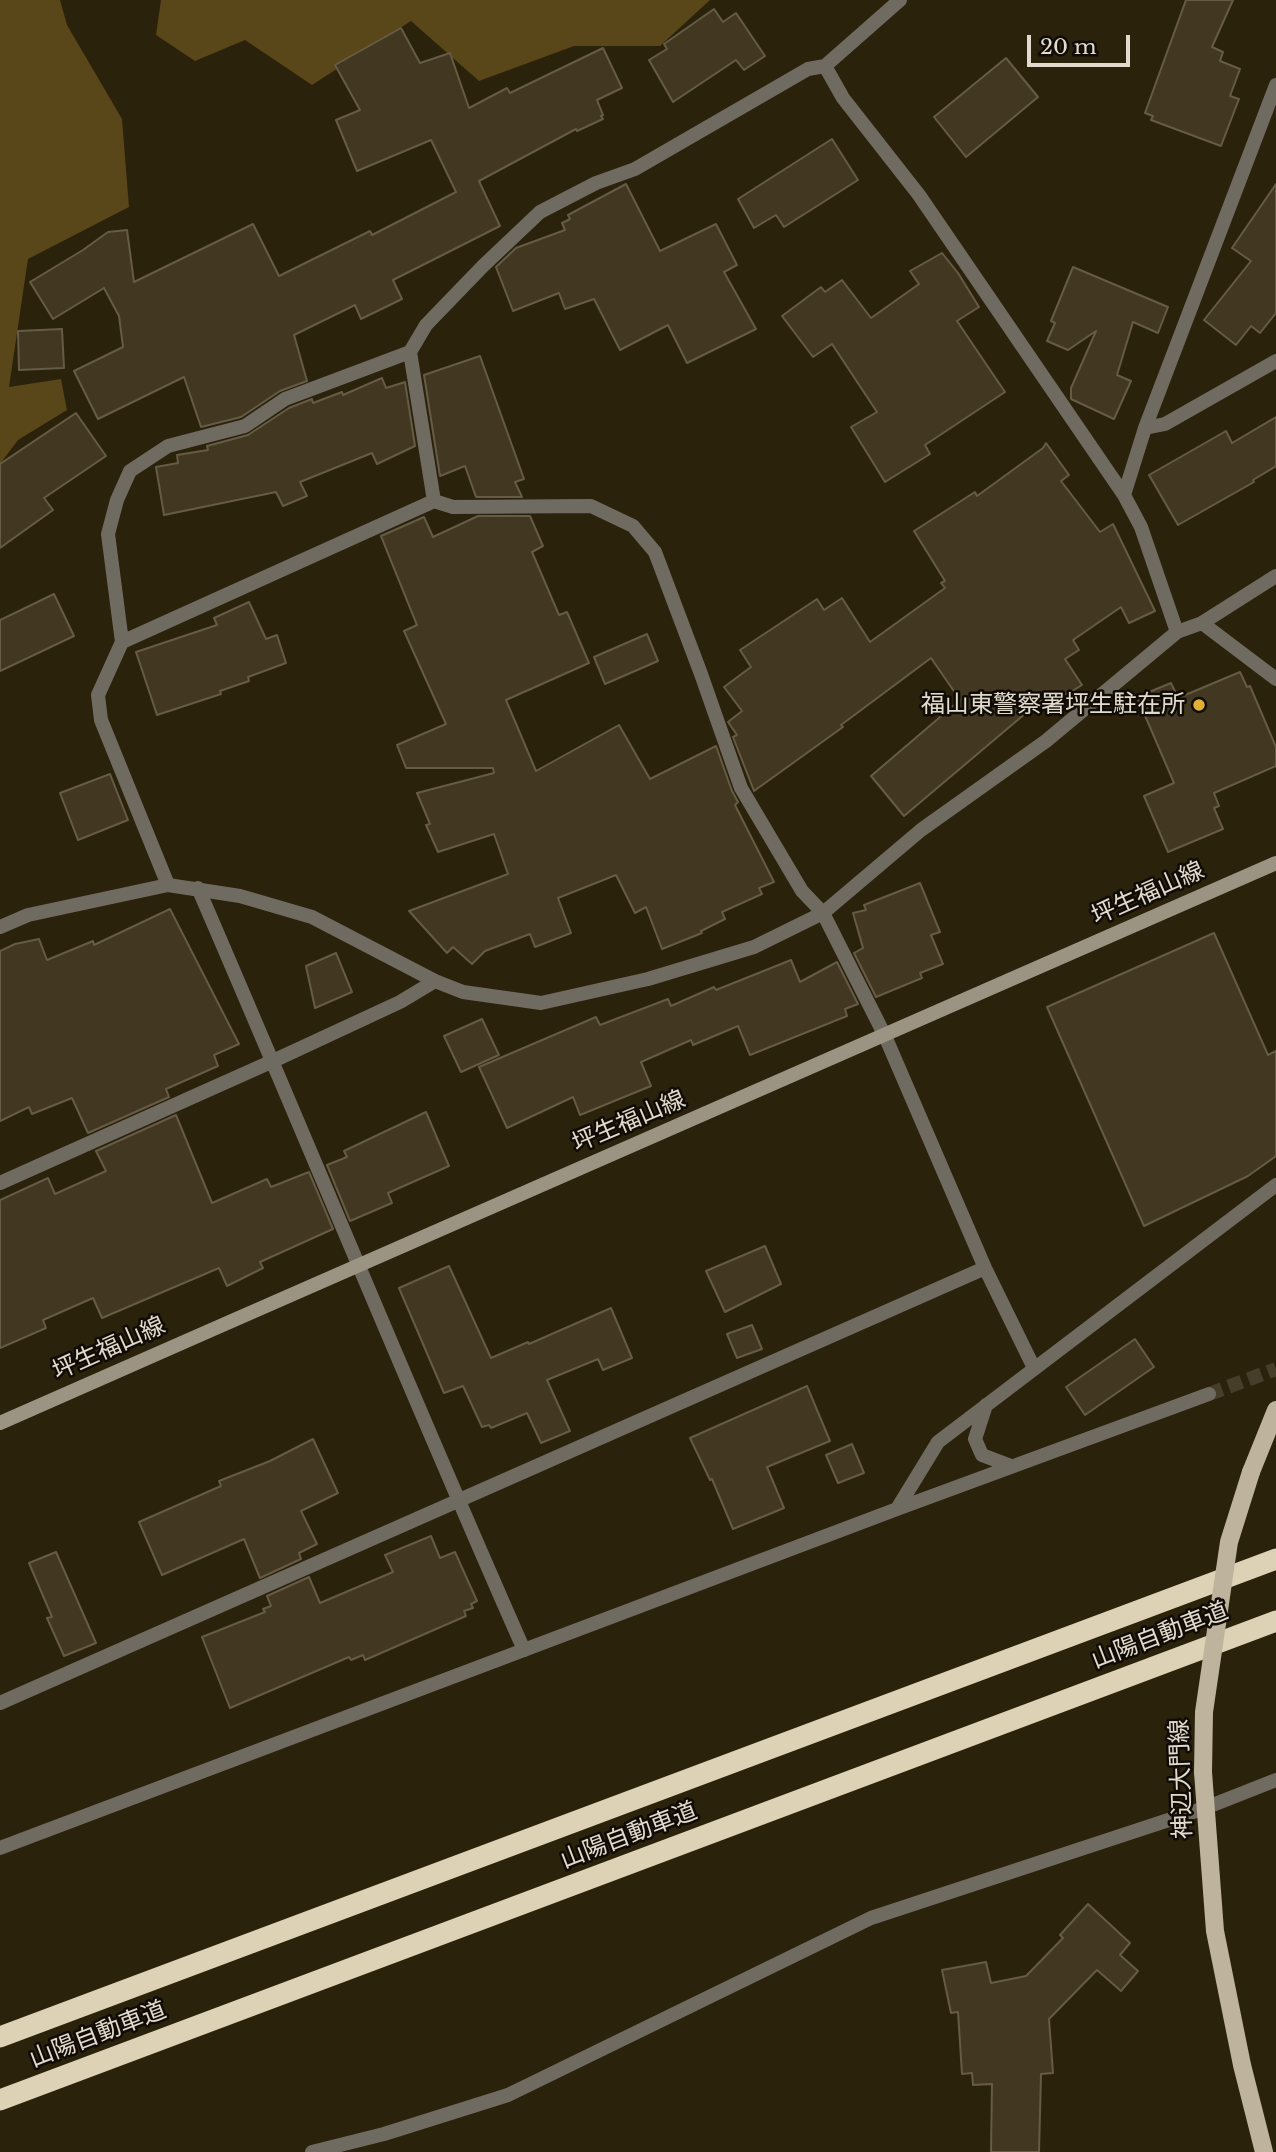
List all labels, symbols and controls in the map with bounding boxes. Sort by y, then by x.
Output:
scale bar [1031,21,1134,65]
text: 20 m [1040,34,1097,60]
place label: 福山東警察署坪生駐在所 [921,691,1185,719]
marker: 福山東警察署坪生駐在所 [1191,697,1207,713]
street label: 坪生福山線 [1087,856,1209,932]
street label: 坪生福山線 [568,1085,690,1159]
street label: 坪生福山線 [48,1311,170,1387]
street label: 山陽自動車道 [1088,1597,1232,1675]
street label: 神辺大門線 [1166,1719,1198,1839]
street label: 山陽自動車道 [557,1797,701,1875]
street label: 山陽自動車道 [26,1996,170,2074]

